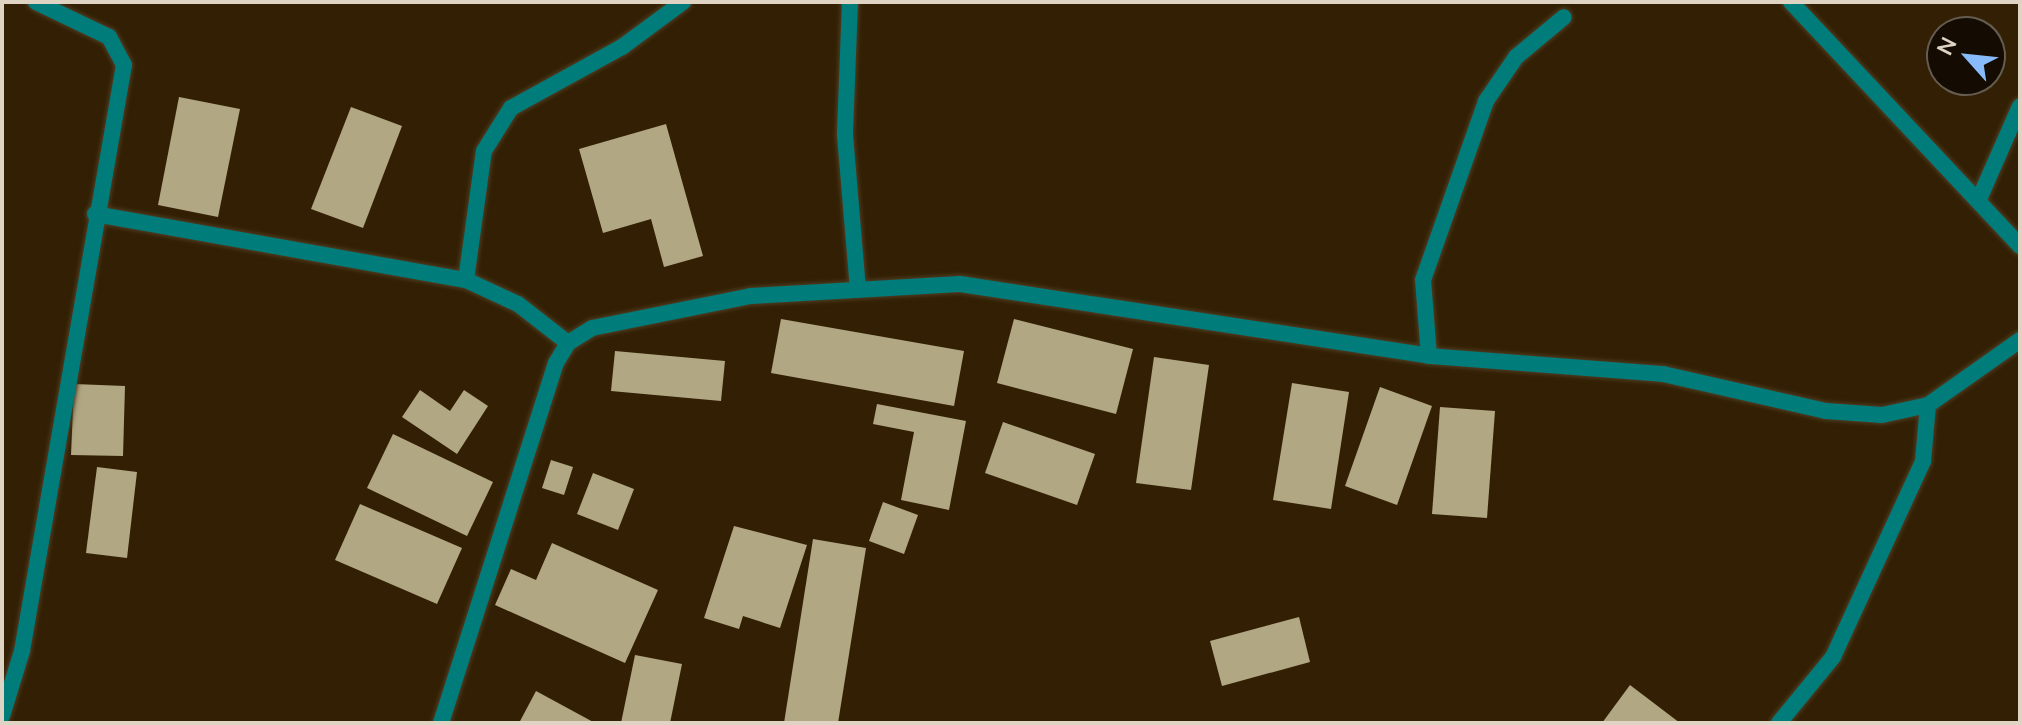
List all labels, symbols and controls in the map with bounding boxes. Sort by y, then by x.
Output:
north arrow [1926,16,2006,96]
text: N [1930,32,1963,60]

